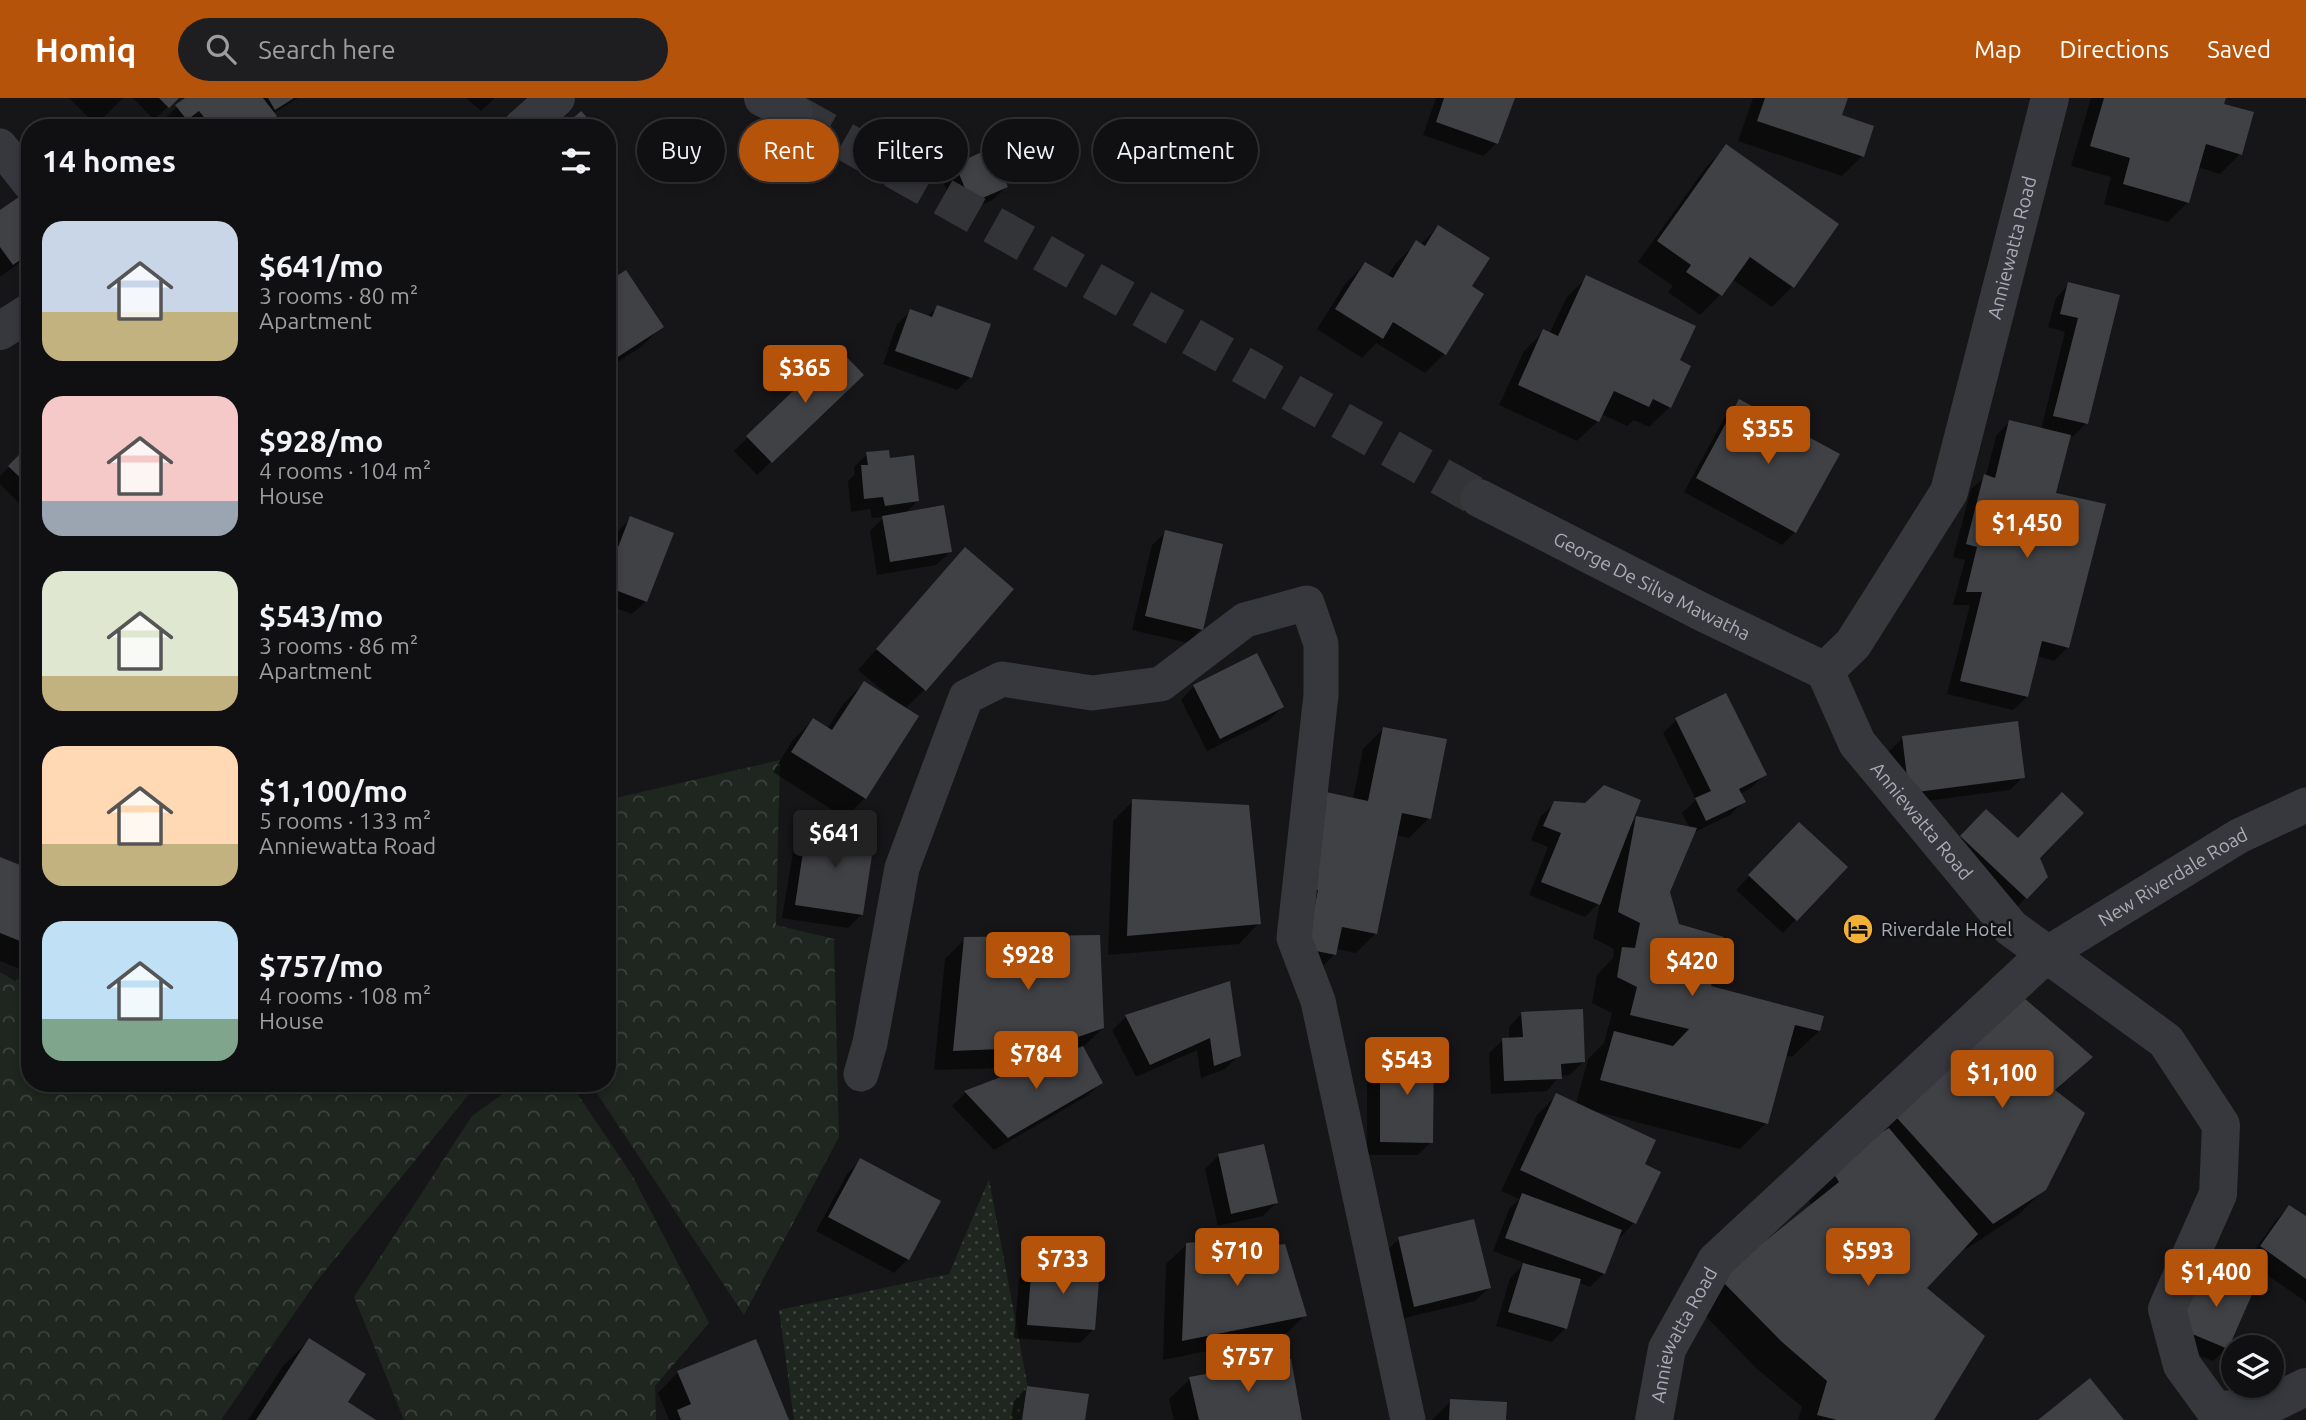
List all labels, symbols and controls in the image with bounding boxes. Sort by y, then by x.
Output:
search box [178,18,668,81]
icon: search [202,30,240,68]
text: Homiq [35,31,136,68]
text: Search here [258,35,396,64]
text: Map [1974,36,2021,63]
text: Directions [2059,36,2169,63]
text: Saved [2207,36,2271,63]
chip: Buy [637,119,725,182]
chip: Rent [739,119,839,182]
chip: Filters [853,119,968,182]
chip: New [982,119,1079,182]
chip: Apartment [1093,119,1258,182]
icon: filters [557,142,595,180]
text: 14 homes [42,144,176,178]
street label: Anniewatta Road [1983,174,2041,321]
icon: home [98,249,182,333]
text: $641/mo [259,249,383,283]
text: 3 rooms · 80 m² [259,283,418,308]
text: Apartment [259,308,372,333]
pin: $365 [764,345,846,405]
text: $365 [779,355,831,380]
pin: $355 [1727,406,1809,466]
text: $355 [1742,416,1794,441]
icon: home [98,424,182,508]
text: $928/mo [259,424,383,458]
text: 4 rooms · 104 m² [259,458,431,483]
text: House [259,483,324,508]
pin: $1,450 [1970,500,2084,560]
text: $1,450 [1992,510,2062,535]
street label: George De Silva Mawatha [1550,527,1754,645]
icon: home [98,599,182,683]
text: $543/mo [259,599,383,633]
text: 3 rooms · 86 m² [259,633,418,658]
text: Apartment [259,658,372,683]
street label: Anniewatta Road [1866,757,1977,884]
icon: home [98,774,182,858]
text: $1,100/mo [259,774,408,808]
text: 5 rooms · 133 m² [259,808,431,833]
pin: $641 [794,810,876,870]
text: $641 [809,820,861,845]
street label: New Riverdale Road [2094,823,2251,931]
text: Anniewatta Road [259,833,436,858]
hotel icon: Riverdale Hotel [1841,912,1875,946]
place label: Riverdale Hotel [1881,918,2012,940]
pin: $928 [987,932,1069,992]
pin: $420 [1651,939,1733,998]
text: $928 [1002,942,1054,967]
text: $420 [1666,948,1718,973]
icon: home [98,949,182,1033]
text: $757/mo [259,949,383,983]
text: 4 rooms · 108 m² [259,983,431,1008]
text: House [259,1008,324,1033]
pin: $784 [995,1032,1077,1091]
pin: $543 [1366,1038,1448,1097]
text: $784 [1010,1041,1062,1066]
text: $543 [1381,1047,1433,1072]
pin: $1,100 [1945,1051,2059,1110]
text: $1,100 [1967,1060,2037,1085]
pin: $710 [1196,1228,1278,1288]
pin: $593 [1827,1228,1909,1288]
pin: $733 [1022,1236,1104,1296]
text: $710 [1211,1238,1263,1263]
text: $593 [1842,1238,1894,1263]
text: $733 [1037,1246,1089,1271]
pin: $1,400 [2159,1250,2273,1309]
text: $1,400 [2181,1259,2251,1284]
street label: Anniewatta Road [1646,1263,1721,1405]
pin: $757 [1207,1334,1289,1394]
map controls [2221,1335,2284,1398]
button: layers [2221,1335,2284,1398]
text: $757 [1222,1344,1274,1369]

